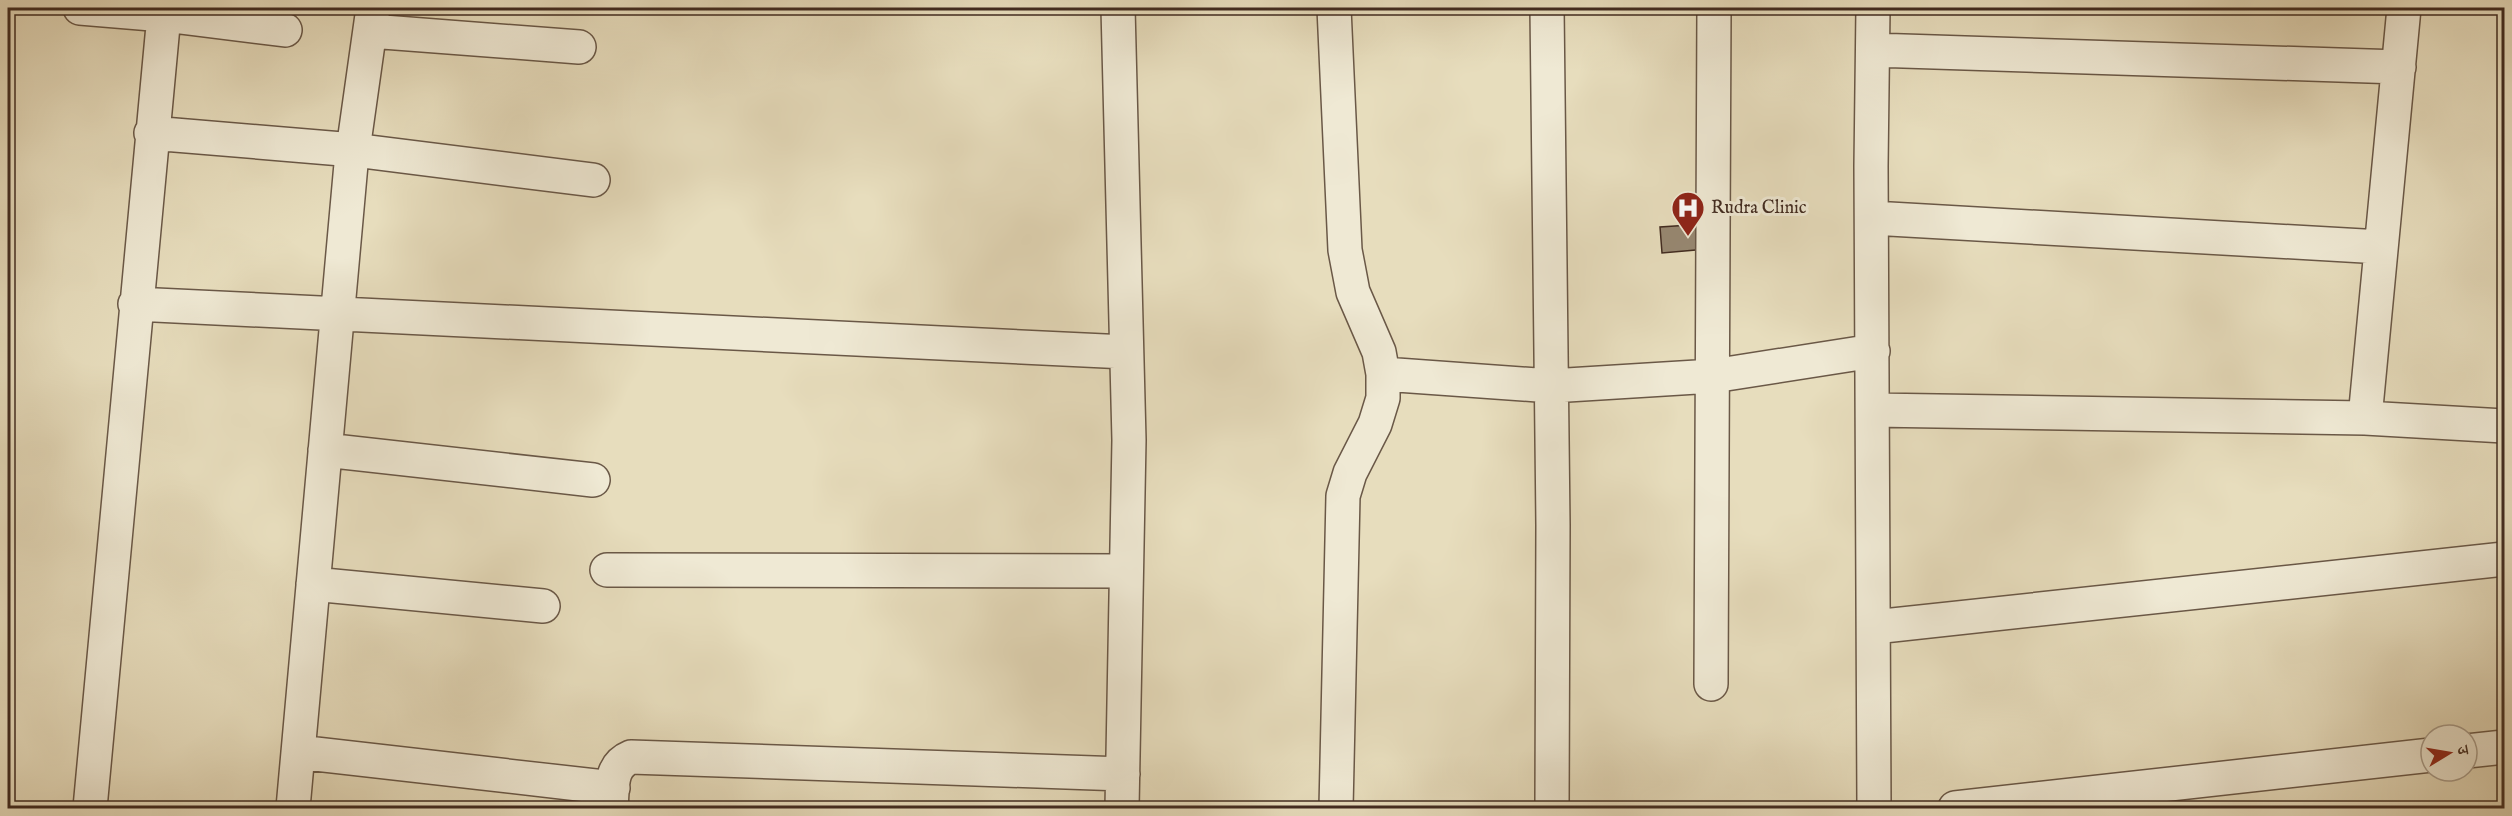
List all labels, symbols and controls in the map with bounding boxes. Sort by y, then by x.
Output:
hospital icon: Rudra Clinic [1670,190,1706,237]
place label: Rudra Clinic [1711,197,1807,220]
north arrow [2419,723,2479,783]
text: उ [2451,744,2473,758]

